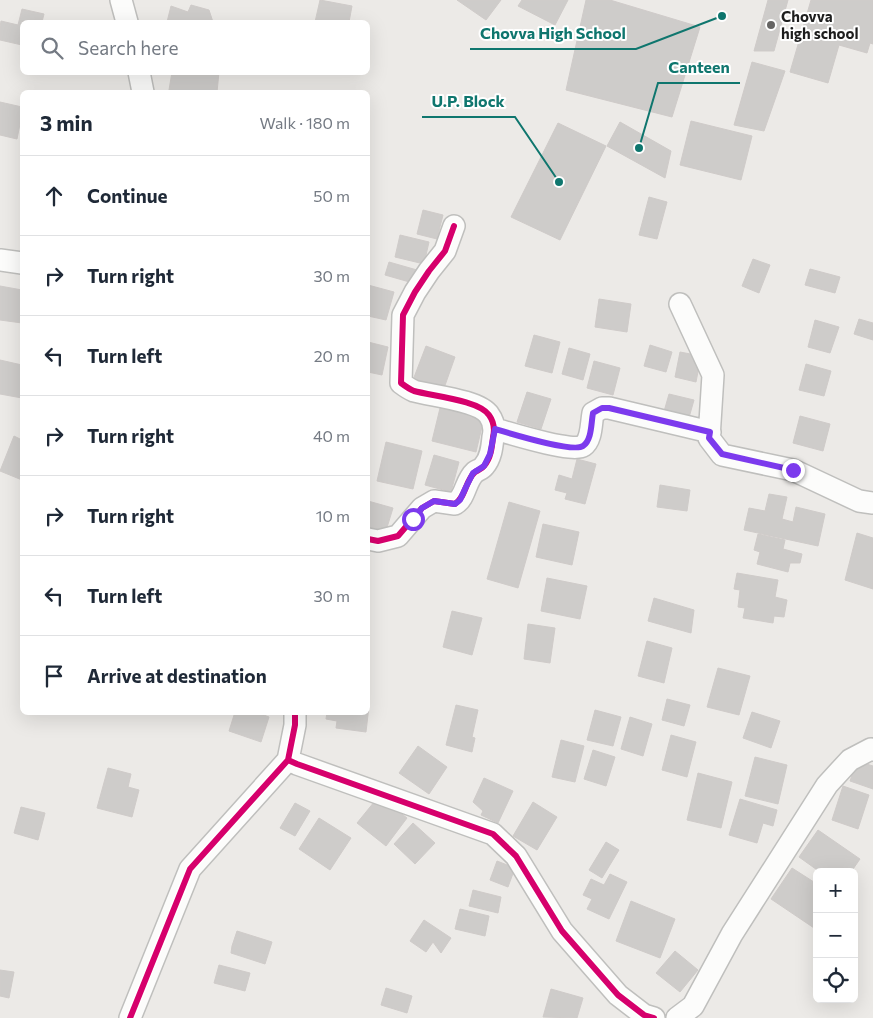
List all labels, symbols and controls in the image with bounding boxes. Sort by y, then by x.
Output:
place label: Chovva high school [781,7,859,42]
callout: Chovva High School [470,18,636,49]
marker: Chovva high school [765,19,777,31]
search box [20,20,370,75]
text: Chovva High School [480,23,626,42]
icon: search [38,34,66,62]
text: Search here [78,36,178,59]
callout: Canteen [658,52,740,83]
text: Canteen [668,57,730,76]
callout: U.P. Block [422,86,515,117]
text: U.P. Block [431,91,505,110]
text: 3 min [40,110,93,135]
text: Walk · 180 m [260,113,350,132]
icon: ahead [40,182,68,210]
text: Continue [87,184,167,207]
text: 50 m [313,186,350,205]
icon: right [40,262,68,290]
text: Turn right [87,264,174,287]
text: 30 m [313,266,350,285]
icon: left [40,342,68,370]
text: Turn left [87,344,162,367]
text: 20 m [314,346,350,365]
icon: right [40,422,68,450]
text: Turn right [87,424,174,447]
text: 40 m [313,426,350,445]
route end [782,459,805,482]
icon: right [40,502,68,530]
text: Turn right [87,504,174,527]
text: 10 m [316,506,350,525]
route start [402,508,425,531]
icon: left [40,582,68,610]
text: Turn left [87,584,162,607]
text: 30 m [313,586,350,605]
icon: arrive [40,662,68,690]
text: Arrive at destination [87,664,267,687]
map controls [813,868,858,1003]
button: + [813,868,858,913]
button: − [813,913,858,958]
button: locate [813,958,858,1003]

